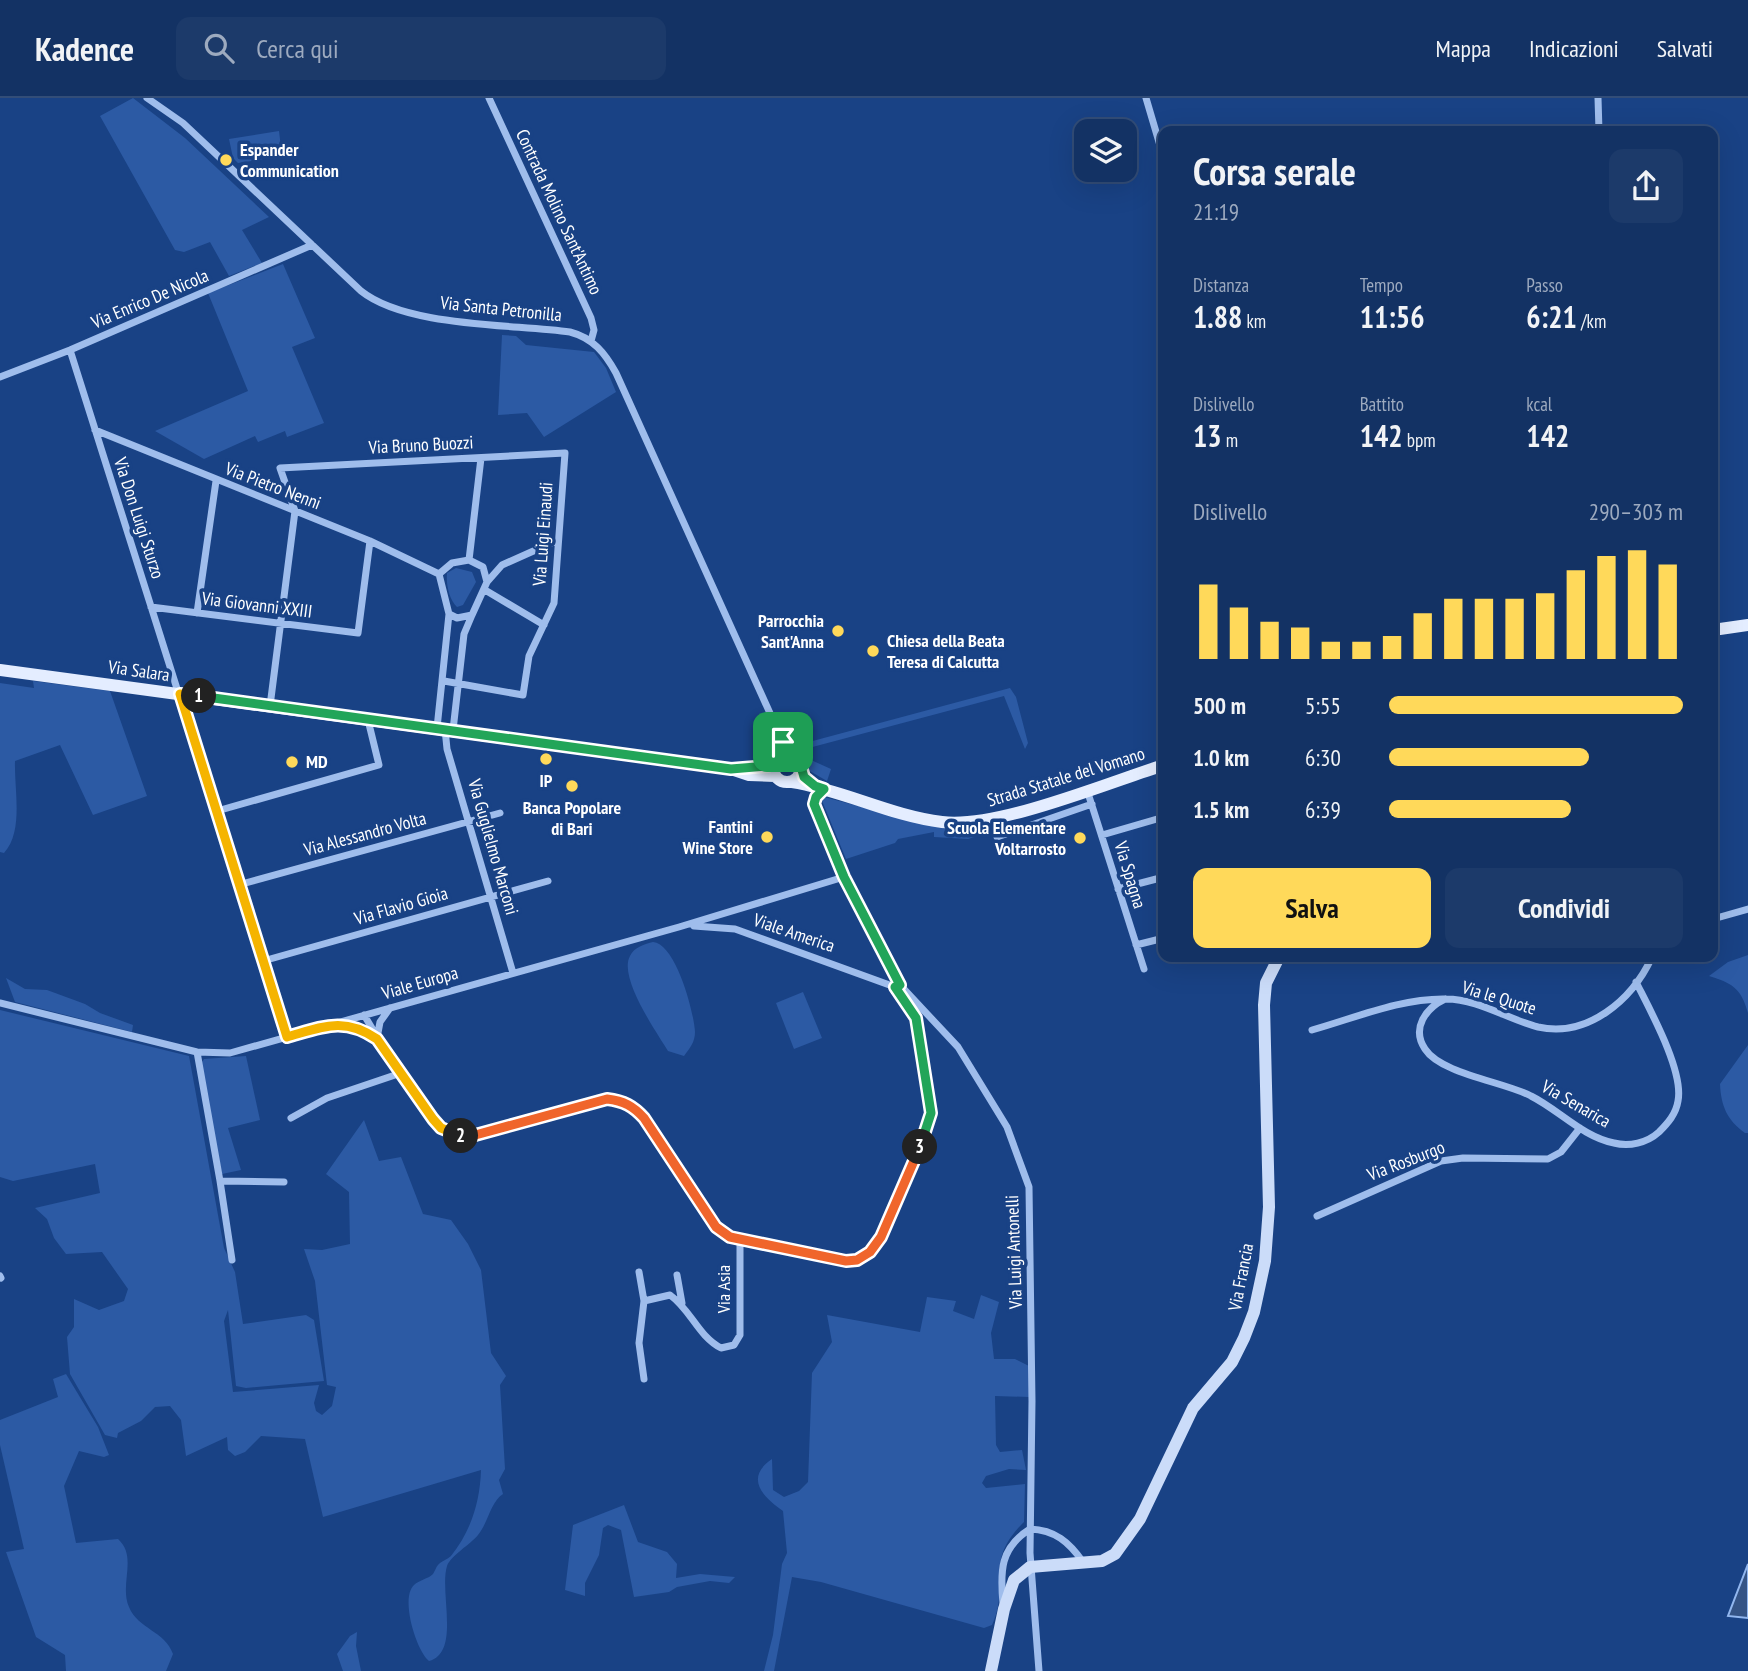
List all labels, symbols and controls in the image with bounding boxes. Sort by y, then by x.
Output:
search box [176,17,666,80]
text: Kadence [35,27,134,70]
icon: search [200,29,238,67]
text: Cerca qui [256,32,339,65]
text: Mappa [1436,33,1491,64]
text: Indicazioni [1529,33,1619,64]
text: Salvati [1657,33,1713,64]
map controls [1074,119,1137,182]
button: layers [1074,119,1137,182]
street label: Contrada Molino Sant'Antimo [511,125,608,298]
place label: Espander Communication [240,138,339,182]
text: Corsa serale [1193,146,1356,195]
button: share [1609,149,1683,223]
marker: Espander Communication [218,152,234,168]
text: 21:19 [1193,197,1239,226]
street label: Via Enrico De Nicola [87,264,212,334]
text: Distanza [1193,273,1249,297]
text: Tempo [1360,273,1403,297]
text: Passo [1526,273,1563,297]
street label: Via Santa Petronilla [438,291,563,326]
text: 1.88 [1193,297,1242,336]
text: 11:56 [1360,297,1425,336]
text: 6:21 [1526,297,1577,336]
text: km [1242,309,1266,333]
text: /km [1577,309,1606,333]
text: Dislivello [1193,392,1254,416]
text: Battito [1360,392,1404,416]
text: kcal [1526,392,1552,416]
text: 13 [1193,416,1222,455]
text: 142 [1360,416,1403,455]
text: 142 [1526,416,1569,455]
text: m [1222,428,1238,452]
text: bpm [1403,428,1436,452]
street label: Via Bruno Buozzi [367,430,474,459]
street label: Via Don Luigi Sturzo [109,453,170,582]
street label: Via Pietro Nenni [221,456,324,514]
street label: Via Luigi Einaudi [527,481,558,588]
text: Dislivello [1193,497,1267,526]
text: 290–303 m [1589,497,1683,526]
street label: Via Giovanni XXIII [200,586,314,623]
place label: Parrocchia Sant'Anna [758,609,824,653]
marker: Parrocchia Sant'Anna [830,623,846,639]
place label: Chiesa della Beata Teresa di Calcutta [887,629,1005,673]
marker: Chiesa della Beata Teresa di Calcutta [865,643,881,659]
street label: Via Salara [106,655,171,686]
pin: 1 [182,678,216,714]
text: 1 [194,683,203,707]
text: 500 m [1193,691,1246,720]
text: 5:55 [1305,691,1341,720]
pin [753,712,813,772]
icon: arrive [764,723,802,761]
street label: Strada Statale del Vomano [984,742,1148,811]
text: 1.0 km [1193,743,1249,772]
text: 6:30 [1305,743,1341,772]
place label: MD [306,750,328,773]
marker: IP [538,751,554,767]
marker: MD [284,754,300,770]
place label: IP [540,769,553,792]
street label: Via Guglielmo Marconi [463,775,524,917]
marker: Banca Popolare di Bari [564,778,580,794]
text: 1.5 km [1193,795,1249,824]
text: 6:39 [1305,795,1341,824]
place label: Banca Popolare di Bari [523,796,622,840]
street label: Via Alessandro Volta [300,806,429,861]
place label: Fantini Wine Store [681,815,753,859]
place label: Scuola Elementare Voltarrosto [947,816,1066,860]
marker: Fantini Wine Store [759,829,775,845]
marker: Scuola Elementare Voltarrosto [1072,830,1088,846]
street label: Via Spagna [1109,838,1152,911]
button: Salva [1193,868,1431,948]
button: Condividi [1445,868,1683,948]
street label: Via Flavio Gioia [350,881,450,930]
street label: Viale America [750,908,838,957]
street label: Viale Europa [378,961,461,1005]
street label: Via le Quote [1458,975,1539,1020]
street label: Via Senarica [1537,1074,1615,1133]
pin: 2 [444,1118,478,1154]
text: 2 [456,1123,465,1147]
pin: 3 [902,1130,937,1164]
text: 3 [915,1134,924,1158]
street label: Via Rosburgo [1363,1135,1448,1186]
street label: Via Luigi Antonelli [1000,1195,1027,1310]
street label: Via Francia [1223,1241,1258,1314]
street label: Via Asia [712,1265,735,1314]

